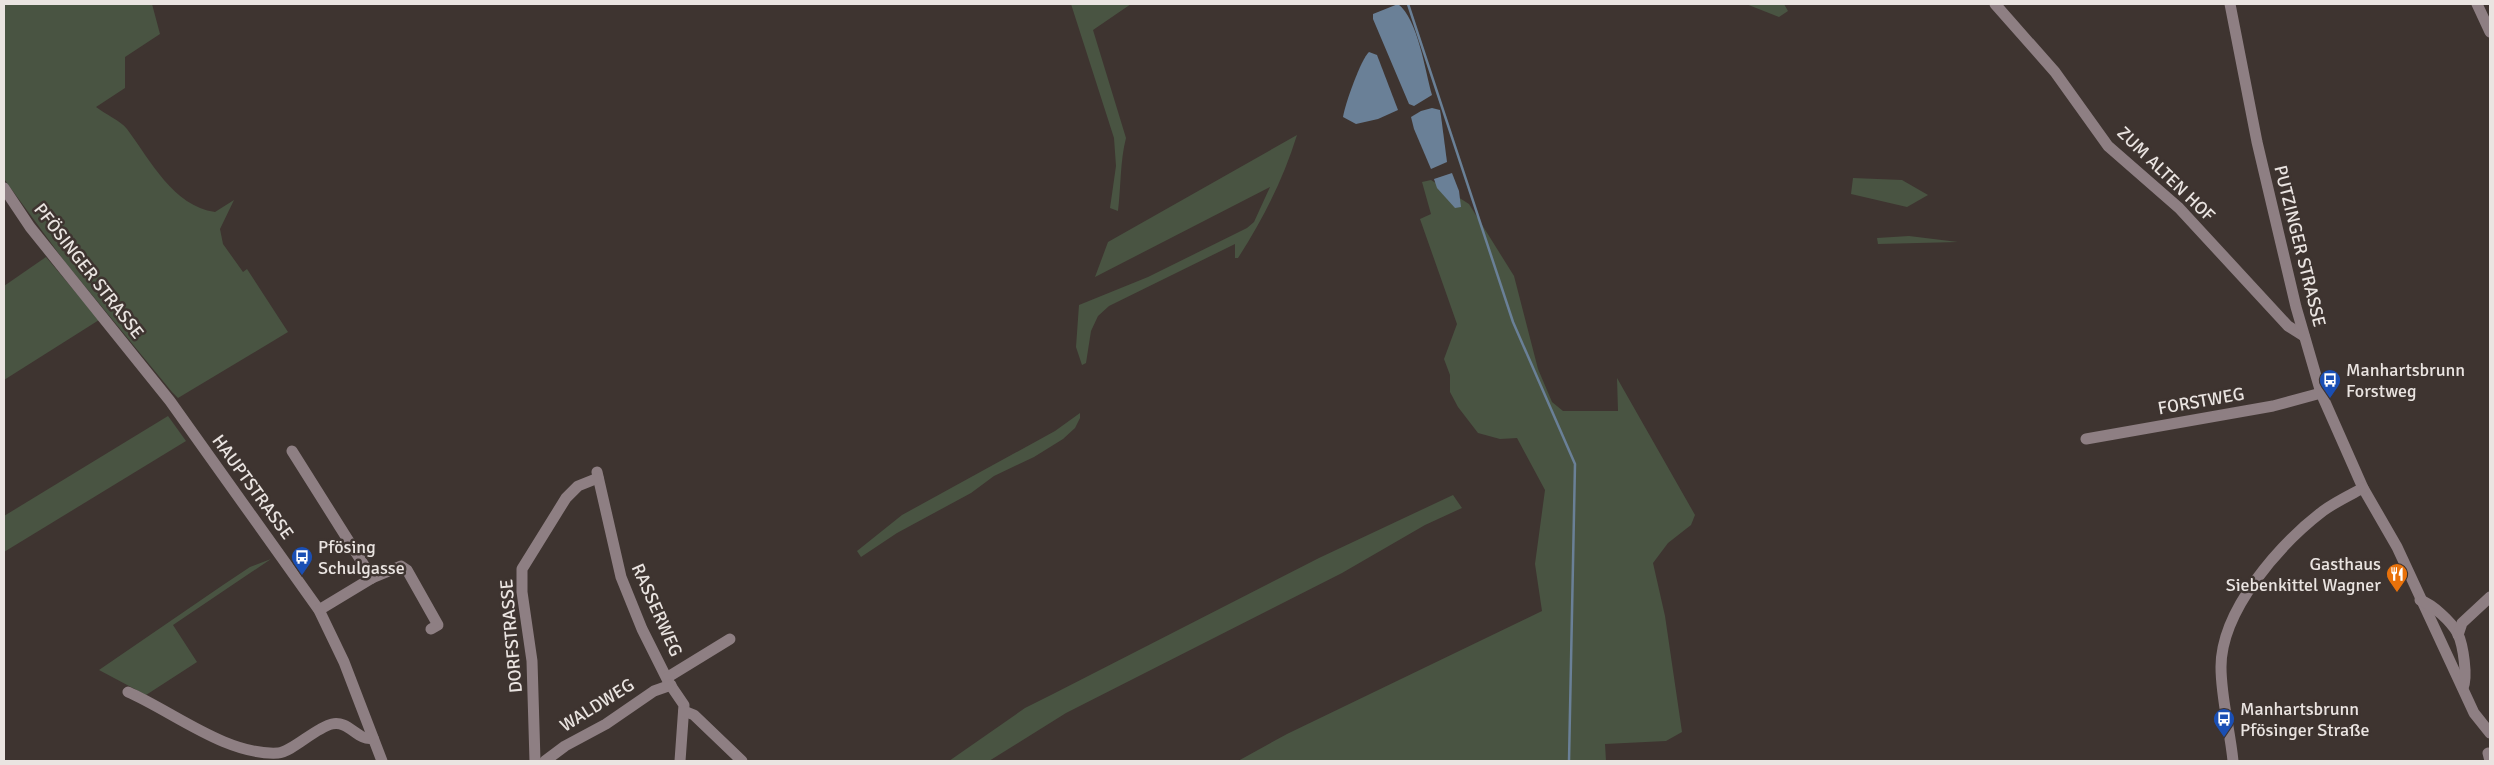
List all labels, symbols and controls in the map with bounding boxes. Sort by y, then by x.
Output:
street label: ZUM ALTEN HOF [2112,122,2220,226]
street label: PUTZINGER STRASSE [2269,163,2331,329]
street label: PFÖSINGER STRASSE [29,199,149,343]
place label: Manhartsbrunn Forstweg [2346,359,2465,402]
bus stop icon: Manhartsbrunn Forstweg [2318,368,2342,399]
street label: FORSTWEG [2156,383,2246,419]
street label: HAUPTSTRASSE [208,430,298,544]
place label: Pfösing Schulgasse [318,536,405,579]
bus stop icon: Pfösing Schulgasse [290,545,314,576]
place label: Gasthaus Siebenkittel Wagner [2226,553,2381,596]
street label: RASSERWEG [627,560,687,660]
restaurant icon: Gasthaus Siebenkittel Wagner [2385,562,2409,593]
street label: DORFSTRASSE [495,578,527,694]
street label: WALDWEG [556,674,638,736]
place label: Manhartsbrunn Pfösinger Straße [2240,698,2370,741]
bus stop icon: Manhartsbrunn Pfösinger Straße [2212,707,2236,738]

